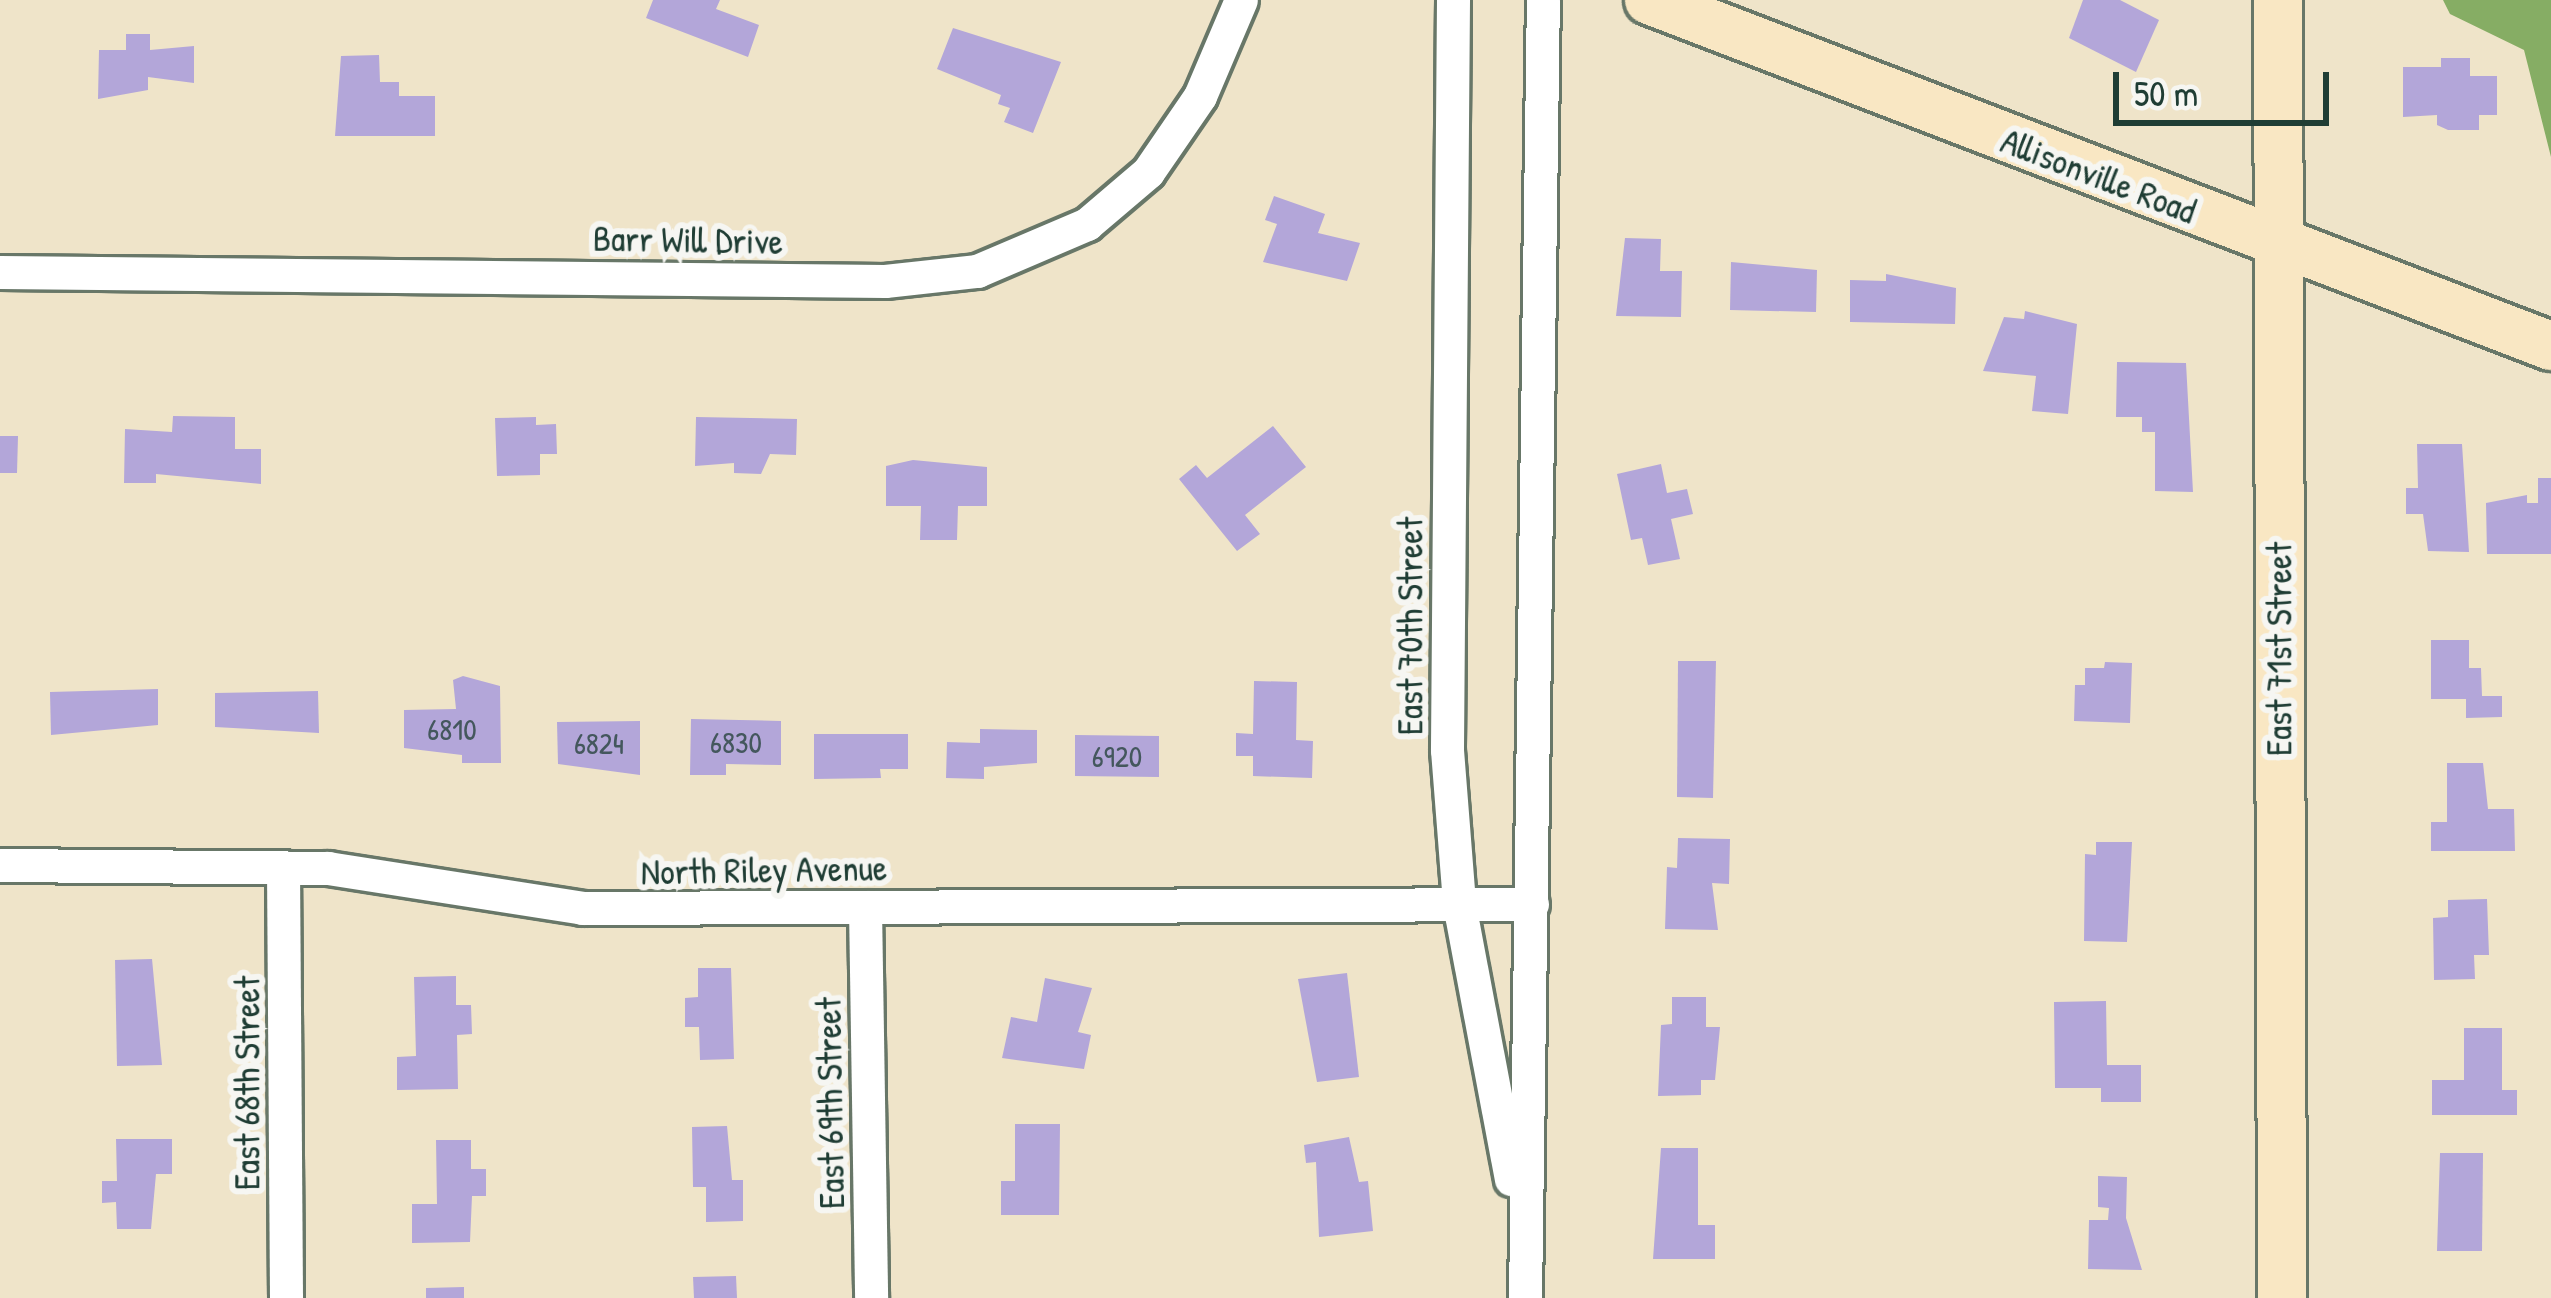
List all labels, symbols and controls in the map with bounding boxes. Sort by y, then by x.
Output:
scale bar [2119,48,2335,122]
text: 50 m [2134,68,2198,117]
street label: Allisonville Road [1995,118,2203,232]
street label: Barr Will Drive [593,216,783,262]
street label: East 70th Street [1387,517,1431,735]
street label: East 71st Street [2256,542,2300,756]
house number: 6810 [427,711,477,747]
house number: 6830 [710,724,762,760]
house number: 6824 [574,725,624,761]
house number: 6920 [1092,738,1142,774]
street label: North Riley Avenue [640,845,888,893]
street label: East 68th Street [224,976,268,1190]
street label: East 69th Street [806,997,852,1209]

